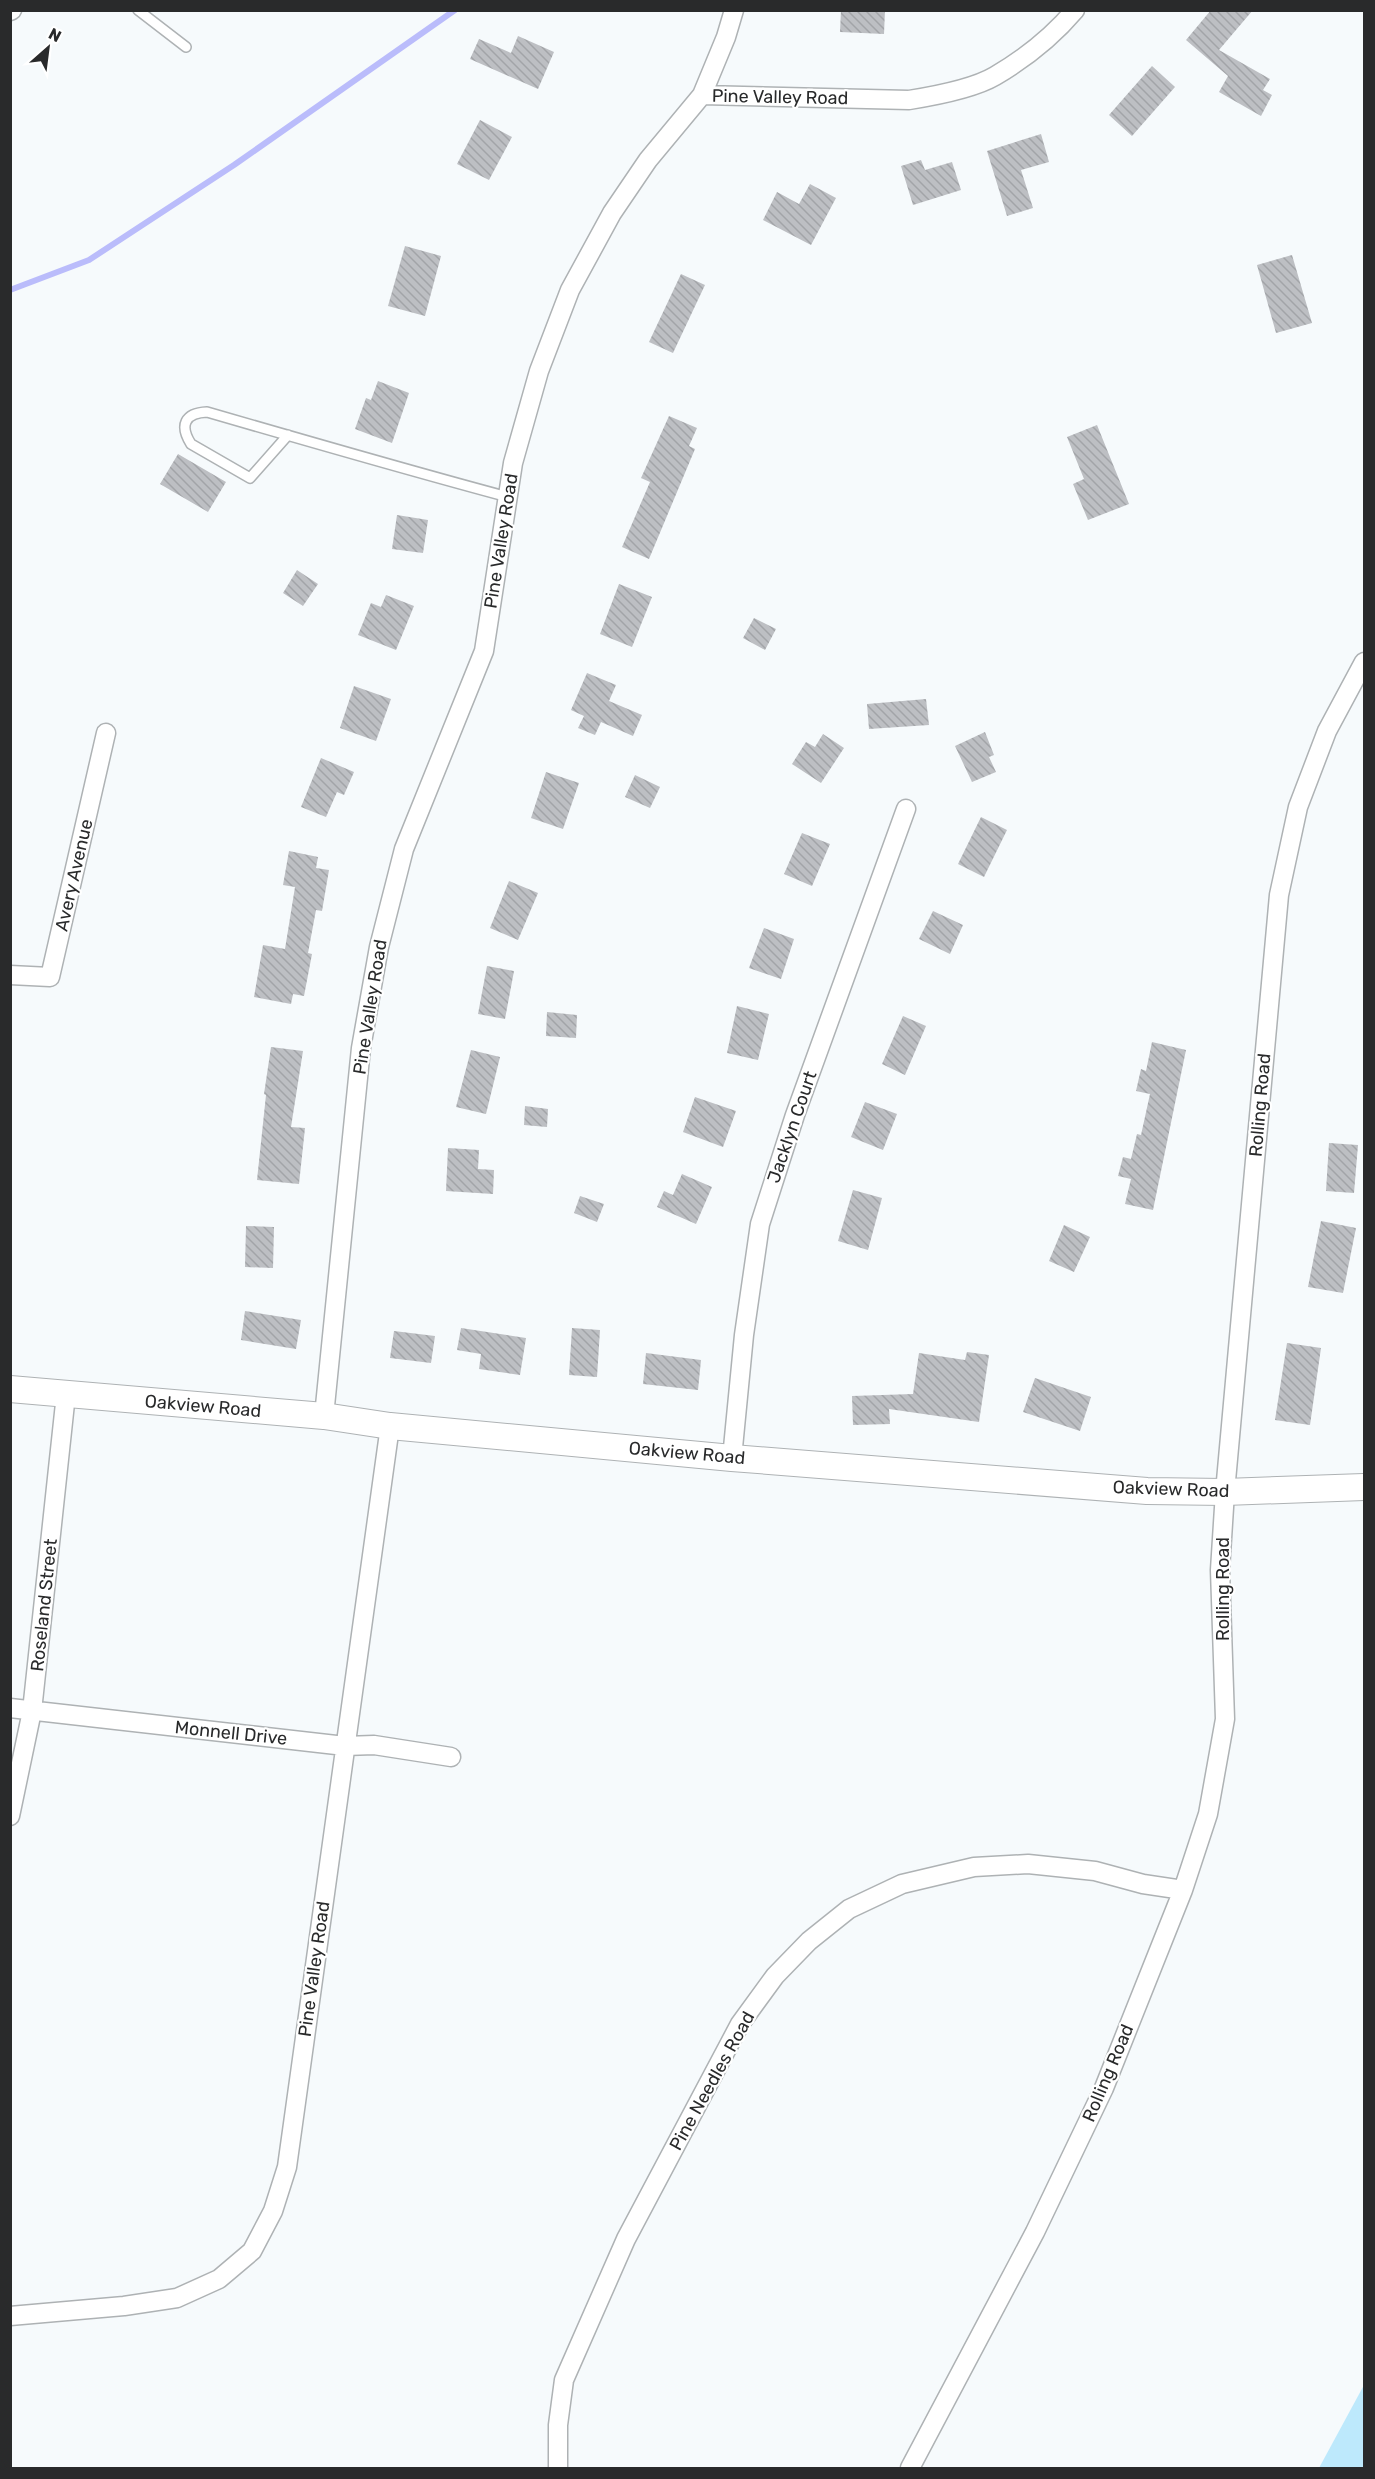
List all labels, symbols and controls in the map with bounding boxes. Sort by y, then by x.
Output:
north arrow [18,18,78,78]
text: N [45,24,64,46]
street label: Pine Valley Road [712,85,848,109]
street label: Pine Valley Road [479,472,523,610]
street label: Avery Avenue [50,817,98,933]
street label: Pine Valley Road [348,938,392,1076]
street label: Rolling Road [1245,1052,1275,1158]
street label: Jacklyn Court [763,1068,821,1186]
street label: Oakview Road [144,1390,262,1422]
street label: Oakview Road [628,1437,746,1469]
street label: Oakview Road [1112,1476,1230,1502]
street label: Roseland Street [26,1537,62,1673]
street label: Rolling Road [1212,1537,1234,1641]
street label: Monnell Drive [174,1716,288,1750]
street label: Pine Valley Road [294,1900,334,2038]
street label: Pine Needles Road [665,2008,759,2154]
street label: Rolling Road [1078,2021,1138,2125]

